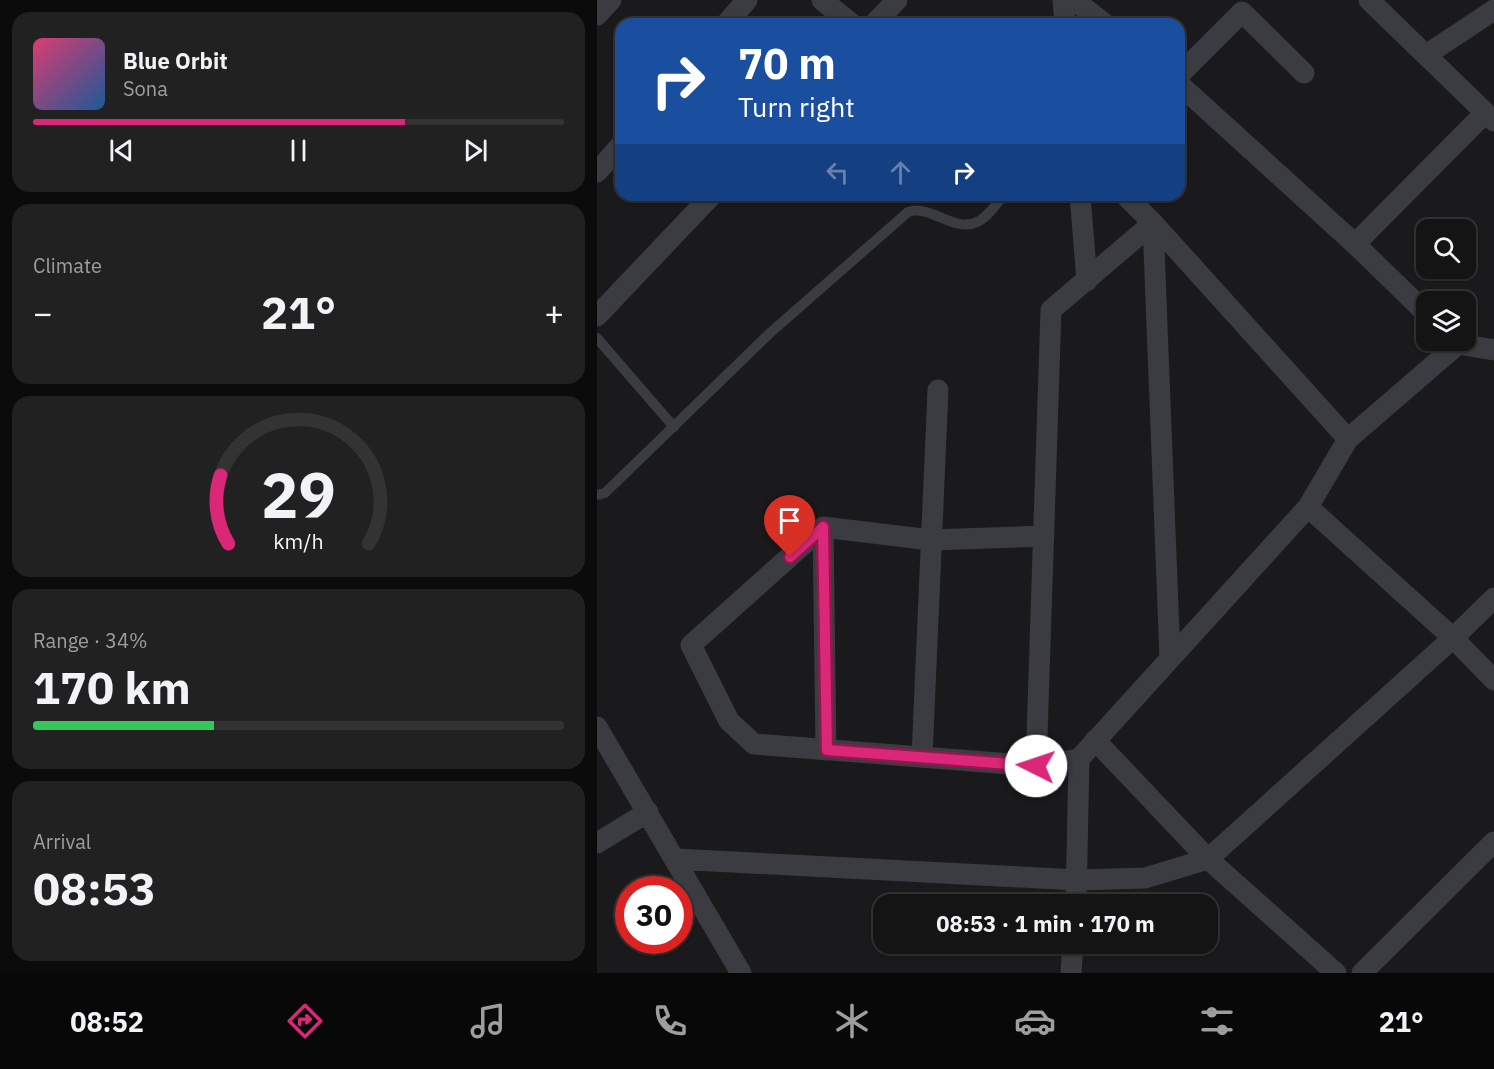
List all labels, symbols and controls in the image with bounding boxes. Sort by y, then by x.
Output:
text: 70 m [738,36,836,91]
icon: right [639,42,717,120]
text: Blue Orbit [123,46,228,75]
text: Sona [123,75,168,102]
text: Turn right [738,89,855,124]
icon: previous [105,134,138,167]
icon: pause [282,134,315,167]
icon: next [459,134,492,167]
icon: left [821,156,854,189]
icon: ahead [884,156,917,189]
icon: right [947,156,980,189]
map controls [1416,219,1476,351]
button: search [1416,219,1476,279]
text: Climate [33,252,102,279]
text: 21° [261,283,336,341]
text: − [33,291,53,334]
text: + [544,291,564,334]
button: layers [1416,291,1476,351]
text: 29 [261,454,336,535]
pin [764,495,815,557]
icon: arrive [773,504,806,537]
text: km/h [273,527,324,555]
text: Range · 34% [33,627,148,654]
text: 170 km [33,658,191,716]
position arrow [1004,734,1068,798]
text: Arrival [33,828,91,855]
text: 08:53 [33,859,156,917]
speed limit sign: 30 [615,876,693,954]
text: 08:53 · 1 min · 170 m [936,909,1155,938]
icon: directions [284,1000,326,1042]
icon: music [467,1000,509,1042]
icon: phone [649,1000,691,1042]
icon: climate [831,1000,873,1042]
icon: car [1014,1000,1056,1042]
icon: filters [1196,1000,1238,1042]
text: 08:52 [70,1004,144,1039]
text: 21° [1379,1004,1424,1039]

